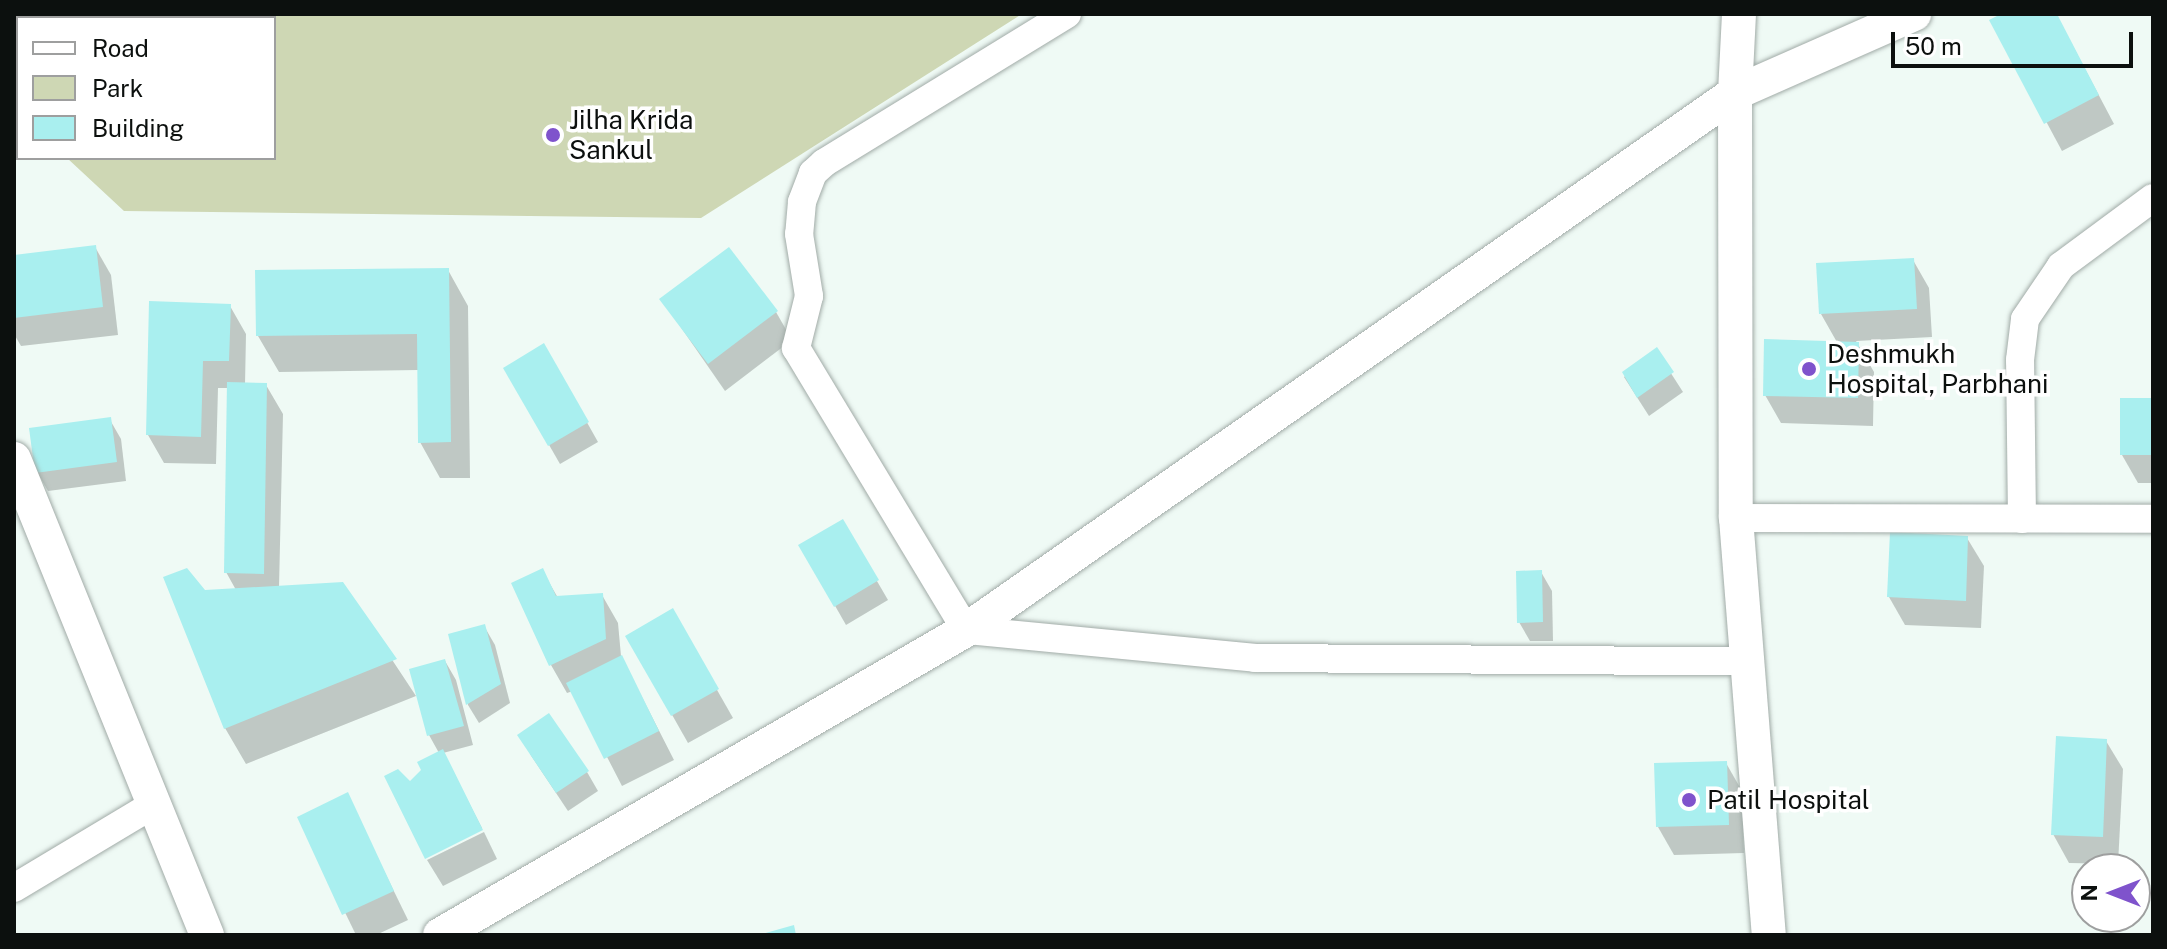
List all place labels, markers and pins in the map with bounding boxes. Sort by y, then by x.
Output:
place label: Jilha Krida Sankul [569,104,693,166]
marker: Jilha Krida Sankul [544,126,562,144]
place label: Deshmukh Hospital, Parbhani [1827,338,2049,400]
marker: Deshmukh Hospital, Parbhani [1798,358,1820,380]
place label: Patil Hospital [1707,784,1870,816]
marker: Patil Hospital [1678,789,1700,811]

